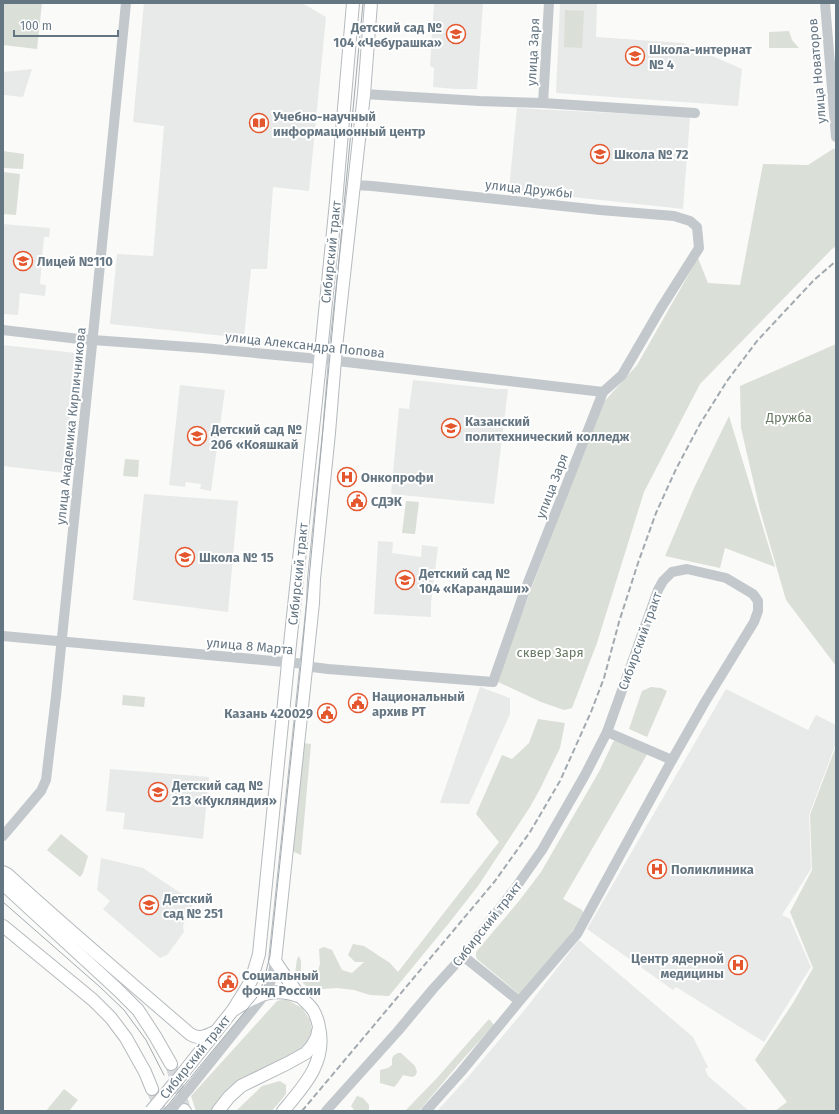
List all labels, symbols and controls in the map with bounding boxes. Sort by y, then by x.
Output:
scale bar [14,12,118,38]
street label: улица Заря [524,18,542,86]
street label: улица Новаторов [805,18,829,124]
text: 100 m [20,19,52,33]
place label: Детский сад № 104 «Чебурашка» [333,20,442,50]
school or university icon: Детский сад № 104 «Чебурашка» [445,23,467,45]
place label: Школа-интернат № 4 [649,42,752,72]
school or university icon: Школа-интернат № 4 [624,45,646,67]
place label: Учебно-научный информационный центр [272,109,426,139]
library icon: Учебно-научный информационный центр [248,112,270,134]
school or university icon: Школа № 72 [589,143,611,165]
place label: Школа № 72 [614,147,689,162]
street label: улица Дружбы [484,177,574,201]
street label: Сибирский тракт [318,200,344,304]
school or university icon: Лицей №110 [12,250,34,272]
place label: Лицей №110 [37,254,113,269]
street label: улица Академика Кирпичникова [53,327,89,525]
street label: улица Александра Попова [224,329,386,361]
park label: Дружба [765,410,812,425]
place label: Казанский политехнический колледж [465,414,630,444]
school or university icon: Казанский политехнический колледж [440,417,462,439]
place label: Детский сад № 206 «Кояшкай [210,422,302,452]
school or university icon: Детский сад № 206 «Кояшкай [186,425,208,447]
street label: улица Заря [533,451,571,521]
hospital icon: Онкопрофи [336,466,358,488]
place label: Онкопрофи [361,470,434,485]
public building icon: СДЭК [346,490,368,512]
place label: СДЭК [371,494,403,509]
street label: Сибирский тракт [285,522,311,626]
school or university icon: Школа № 15 [174,546,196,568]
place label: Школа № 15 [199,550,274,565]
place label: Детский сад № 104 «Карандаши» [418,566,529,596]
school or university icon: Детский сад № 104 «Карандаши» [394,569,416,591]
street label: Сибирский тракт [615,590,665,692]
street label: улица 8 Марта [206,635,294,657]
park label: сквер Заря [516,645,584,660]
place label: Национальный архив РТ [372,689,465,719]
public building icon: Национальный архив РТ [347,692,369,714]
public building icon: Казань 420029 [316,702,338,724]
place label: Казань 420029 [224,706,313,721]
place label: Детский сад № 213 «Кукляндия» [171,778,277,808]
school or university icon: Детский сад № 213 «Кукляндия» [147,781,169,803]
hospital icon: Поликлиника [646,858,668,880]
place label: Поликлиника [671,862,754,877]
street label: Сибирский тракт [449,879,525,969]
place label: Детский сад № 251 [162,891,223,921]
school or university icon: Детский сад № 251 [138,894,160,916]
place label: Центр ядерной медицины [631,951,724,981]
hospital icon: Центр ядерной медицины [727,954,749,976]
place label: Социальный фонд России [242,968,321,998]
public building icon: Социальный фонд России [217,971,239,993]
street label: Сибирский тракт [157,1012,233,1102]

